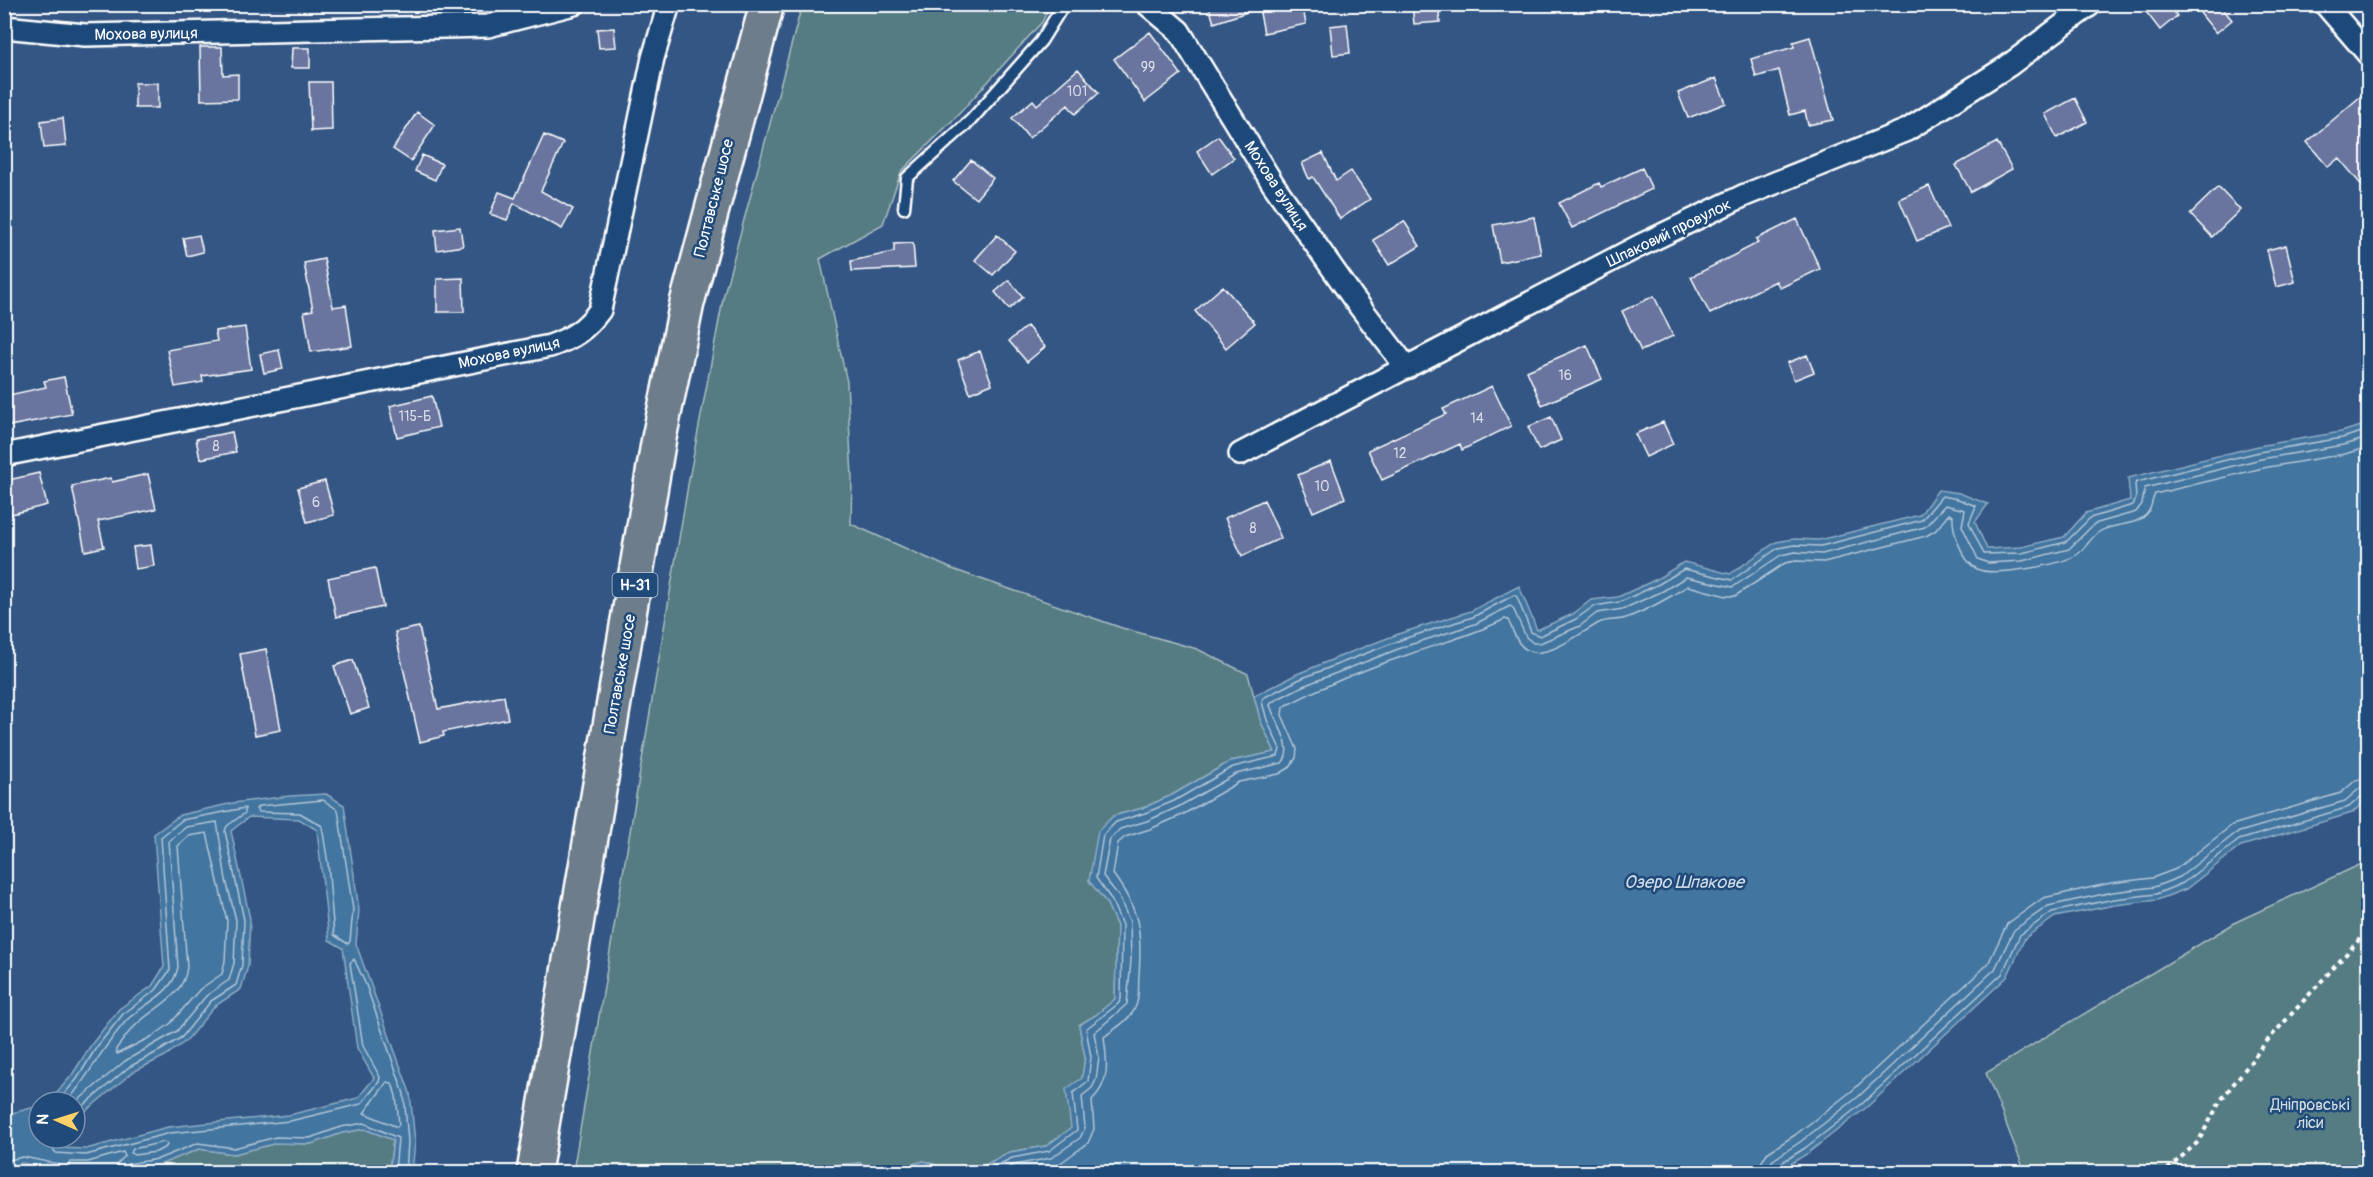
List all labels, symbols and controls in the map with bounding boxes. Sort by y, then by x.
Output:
street label: Мохова вулиця [94,23,198,45]
house number: 99 [1141,59,1155,76]
house number: 101 [1067,83,1087,100]
street label: Полтавське шосе [690,137,738,259]
street label: Мохова вулиця [1239,137,1313,235]
street label: Шпаковий провулок [1604,194,1734,272]
street label: Мохова вулиця [456,332,562,374]
house number: 16 [1558,367,1572,384]
house number: 115-Б [399,408,431,425]
house number: 14 [1470,410,1484,427]
house number: 8 [212,438,220,455]
house number: 12 [1393,445,1407,462]
house number: 10 [1314,478,1330,495]
house number: 6 [312,494,320,511]
house number: 8 [1249,520,1257,537]
road number: Н-31 [612,573,658,597]
street label: Полтавське шосе [600,613,640,735]
water label: Озеро Шпакове [1624,871,1746,894]
north arrow [27,1090,87,1150]
park label: Дніпровські ліси [2269,1095,2350,1133]
text: N [33,1113,53,1125]

